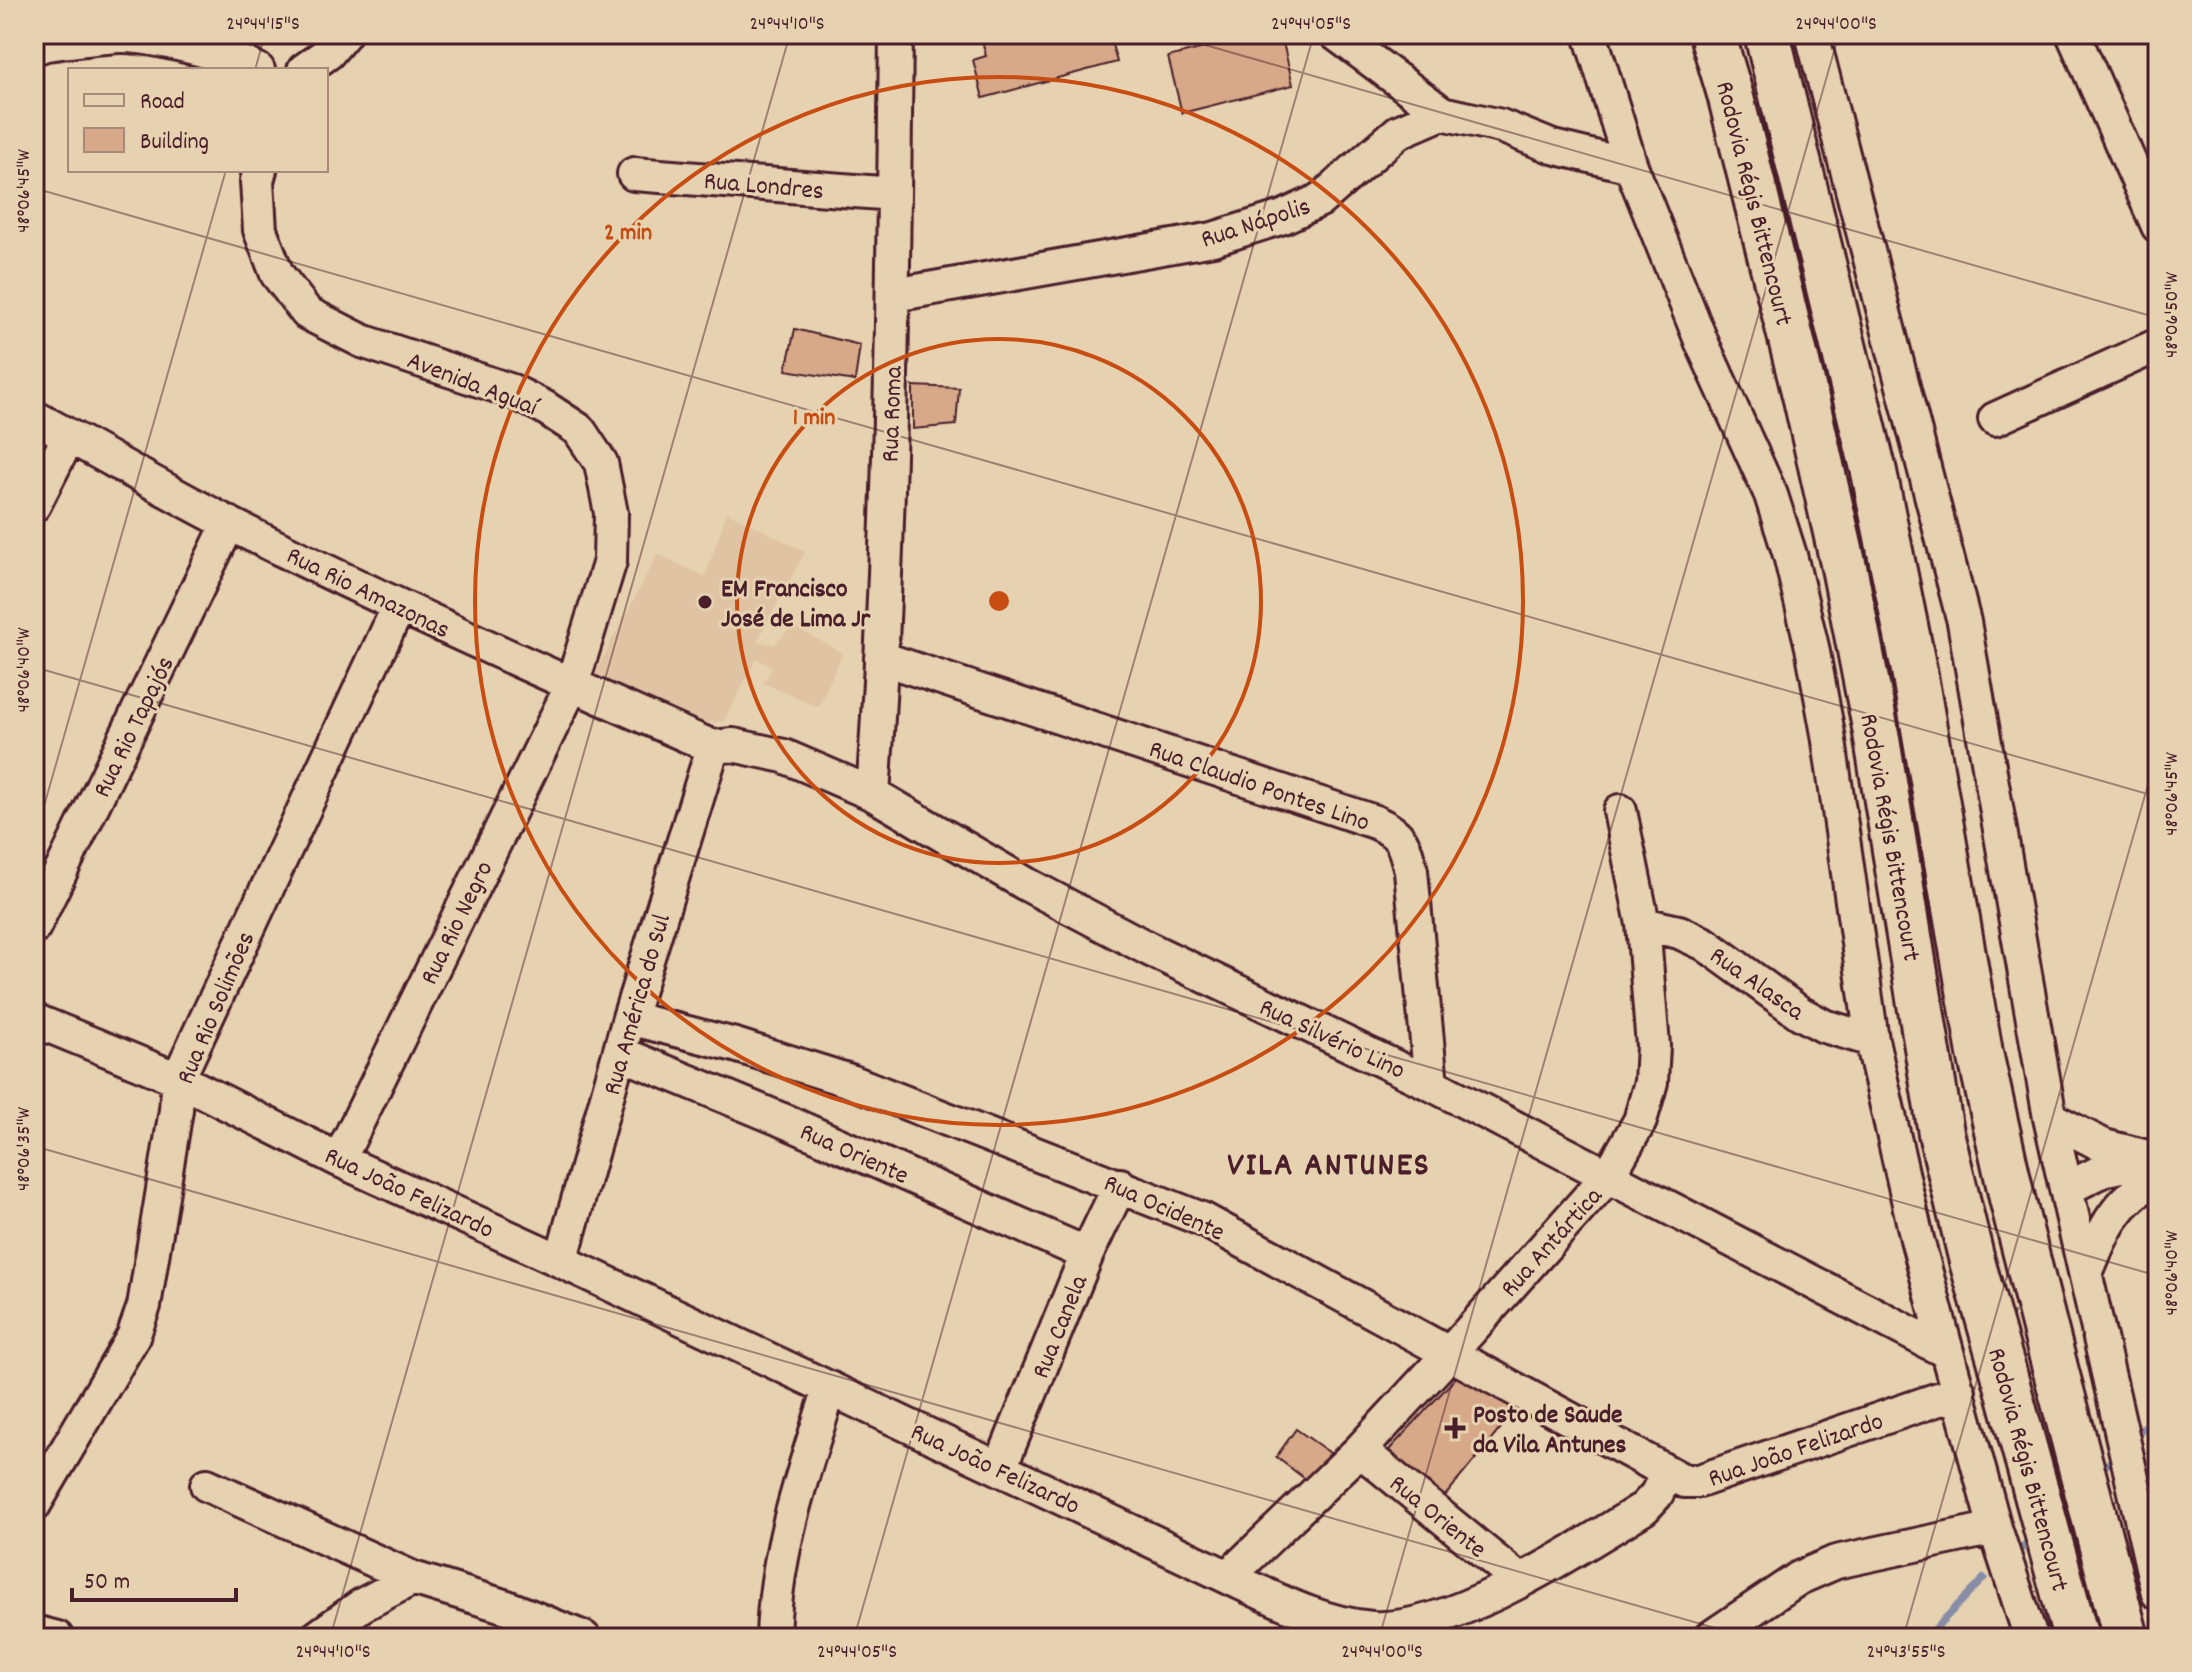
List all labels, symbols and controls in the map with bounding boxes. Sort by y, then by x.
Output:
text: 24°44'15"S [226,11,300,39]
text: 24°44'10"S [749,11,825,39]
text: 24°44'05"S [1271,11,1351,39]
text: 24°44'00"S [1795,11,1877,39]
legend [68,68,328,172]
street label: Rodovia Régis Bittencourt [1704,78,1801,330]
text: Road [140,86,185,120]
text: Building [140,126,209,160]
text: 48°06'45"W [11,149,39,233]
street label: Rua Londres [702,164,825,211]
street label: Rua Nápolis [1196,189,1316,259]
text: 2 min [604,217,652,251]
text: 48°06'50"W [2159,271,2187,358]
street label: Avenida Aguaí [401,343,545,428]
street label: Rua Roma [873,365,914,463]
text: 1 min [793,402,835,436]
street label: Rua Rio Amazonas [279,539,455,650]
place label: EM Francisco José de Lima Jr [721,572,871,639]
centre of rings [985,587,1013,615]
marker: EM Francisco José de Lima Jr [696,593,714,611]
text: 48°06'40"W [11,627,39,713]
street label: Rua Rio Tapajós [85,651,185,804]
street label: Rodovia Régis Bittencourt [1849,711,1929,965]
street label: Rua Claudio Pontes Lino [1144,732,1374,842]
text: 48°06'45"W [2159,752,2187,836]
street label: Rua Rio Negro [412,855,504,992]
street label: Rua América do Sul [595,910,682,1100]
street label: Rua Rio Solimões [168,926,266,1091]
street label: Rua Alasca [1701,939,1812,1032]
street label: Rua Silvério Lino [1252,990,1411,1090]
text: 48°06'35"W [11,1106,39,1191]
street label: Rua Oriente [793,1115,914,1196]
street label: Rua João Felizardo [318,1139,499,1250]
district label: VILA ANTUNES [1227,1143,1431,1192]
street label: Rua Ocidente [1097,1166,1230,1252]
street label: Rua Antártica [1493,1179,1613,1307]
text: 48°06'40"W [2159,1230,2187,1316]
street label: Rua Canela [1024,1269,1099,1385]
street label: Rodovia Régis Bittencourt [1976,1344,2077,1596]
place label: Posto de Saude da Vila Antunes [1473,1398,1626,1465]
street label: Rua João Felizardo [1704,1404,1889,1499]
street label: Rua João Felizardo [904,1415,1085,1526]
marker: Posto de Saude da Vila Antunes [1444,1417,1466,1439]
street label: Rua Oriente [1380,1467,1493,1569]
scale bar [72,1552,236,1602]
text: 50 m [84,1566,130,1600]
text: 24°44'10"S [295,1639,371,1667]
text: 24°44'05"S [817,1639,897,1667]
text: 24°44'00"S [1341,1639,1423,1667]
text: 24°43'55"S [1866,1639,1946,1667]

